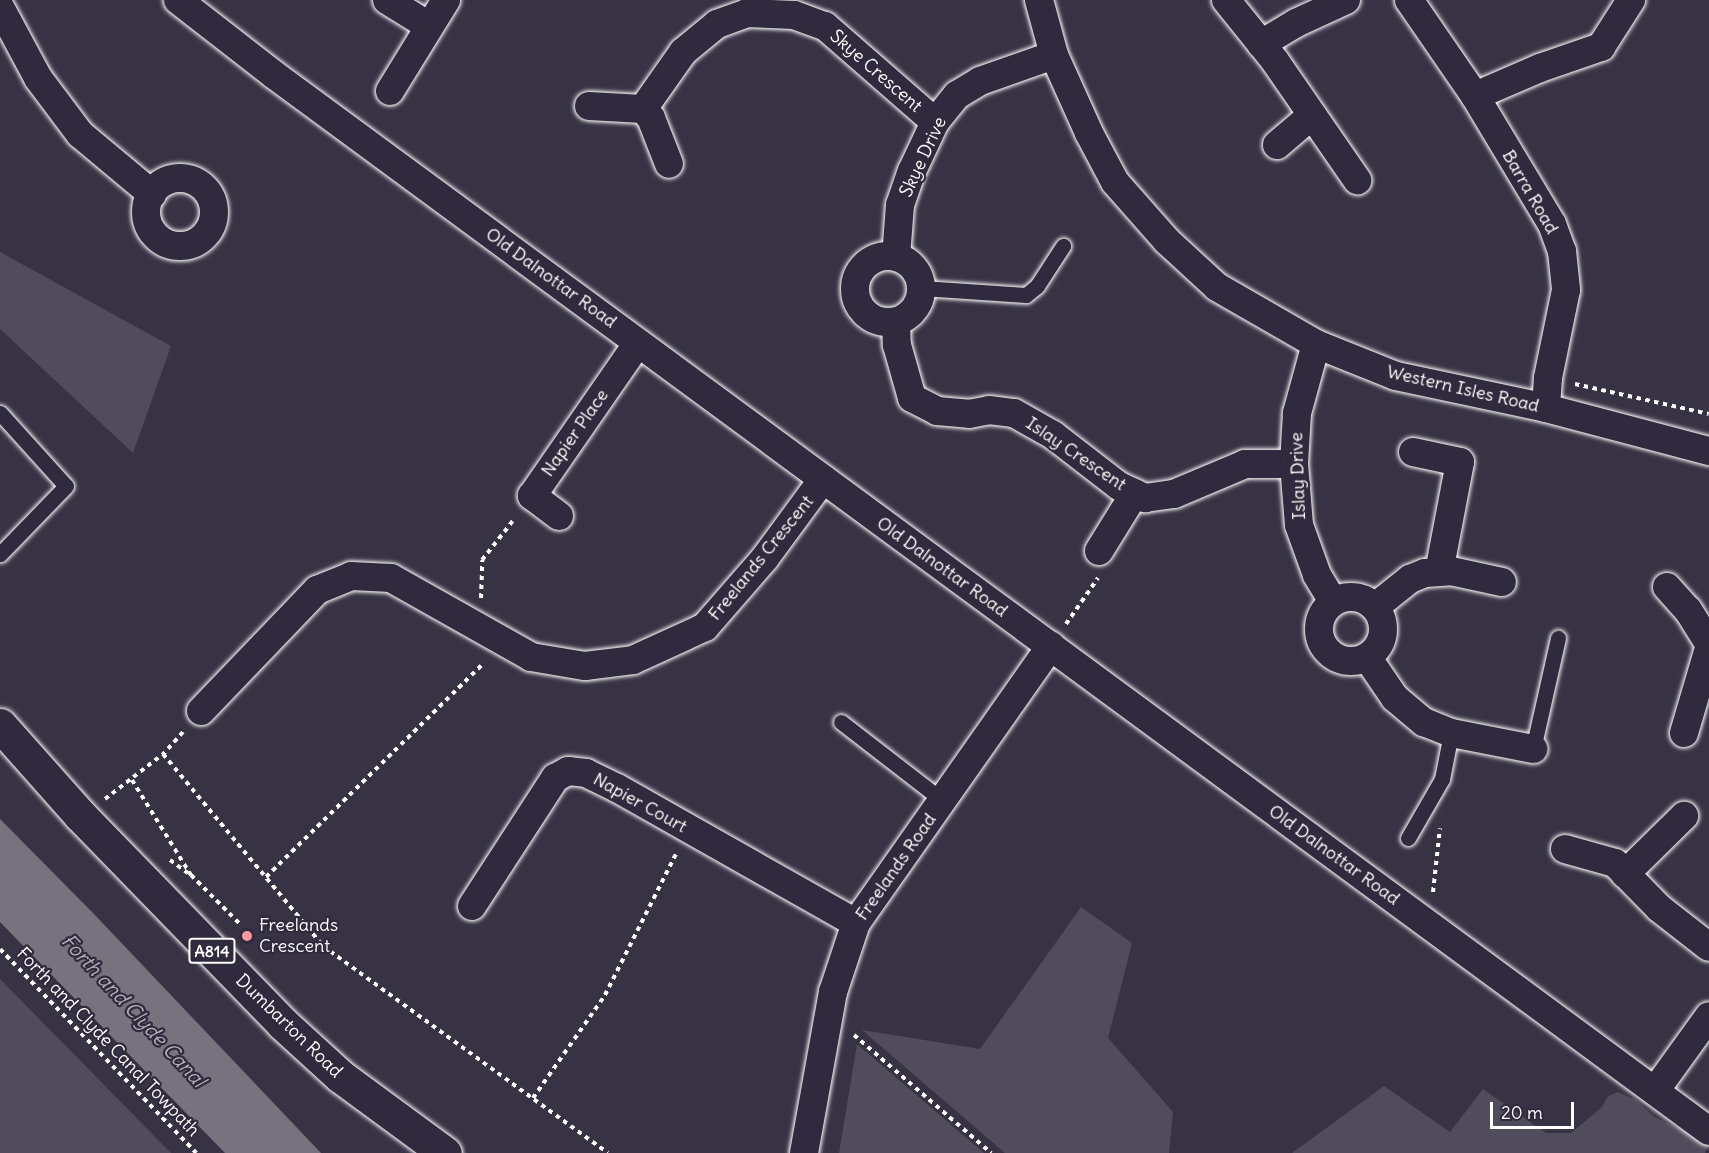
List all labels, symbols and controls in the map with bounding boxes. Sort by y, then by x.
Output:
street label: Skye Crescent [826,25,926,117]
street label: Skye Drive [895,113,951,201]
street label: Barra Road [1497,146,1563,238]
street label: Old Dalnottar Road [481,223,621,333]
street label: Western Isles Road [1385,361,1541,417]
street label: Napier Place [537,385,613,481]
street label: Islay Crescent [1022,413,1130,495]
street label: Islay Drive [1286,432,1310,520]
street label: Freelands Crescent [704,491,818,625]
street label: Old Dalnottar Road [872,512,1012,622]
street label: Napier Court [589,768,691,838]
street label: Old Dalnottar Road [1264,800,1404,910]
street label: Freelands Road [851,809,941,925]
place label: Freelands Crescent [259,915,338,958]
water label: Forth and Clyde Canal [57,928,211,1092]
marker: Freelands Crescent [240,929,254,943]
road number: A814 [188,938,236,964]
street label: Forth and Clyde Canal Towpath [12,943,204,1141]
street label: Dumbarton Road [231,970,347,1082]
scale bar [1493,1090,1577,1128]
text: 20 m [1501,1101,1543,1124]

